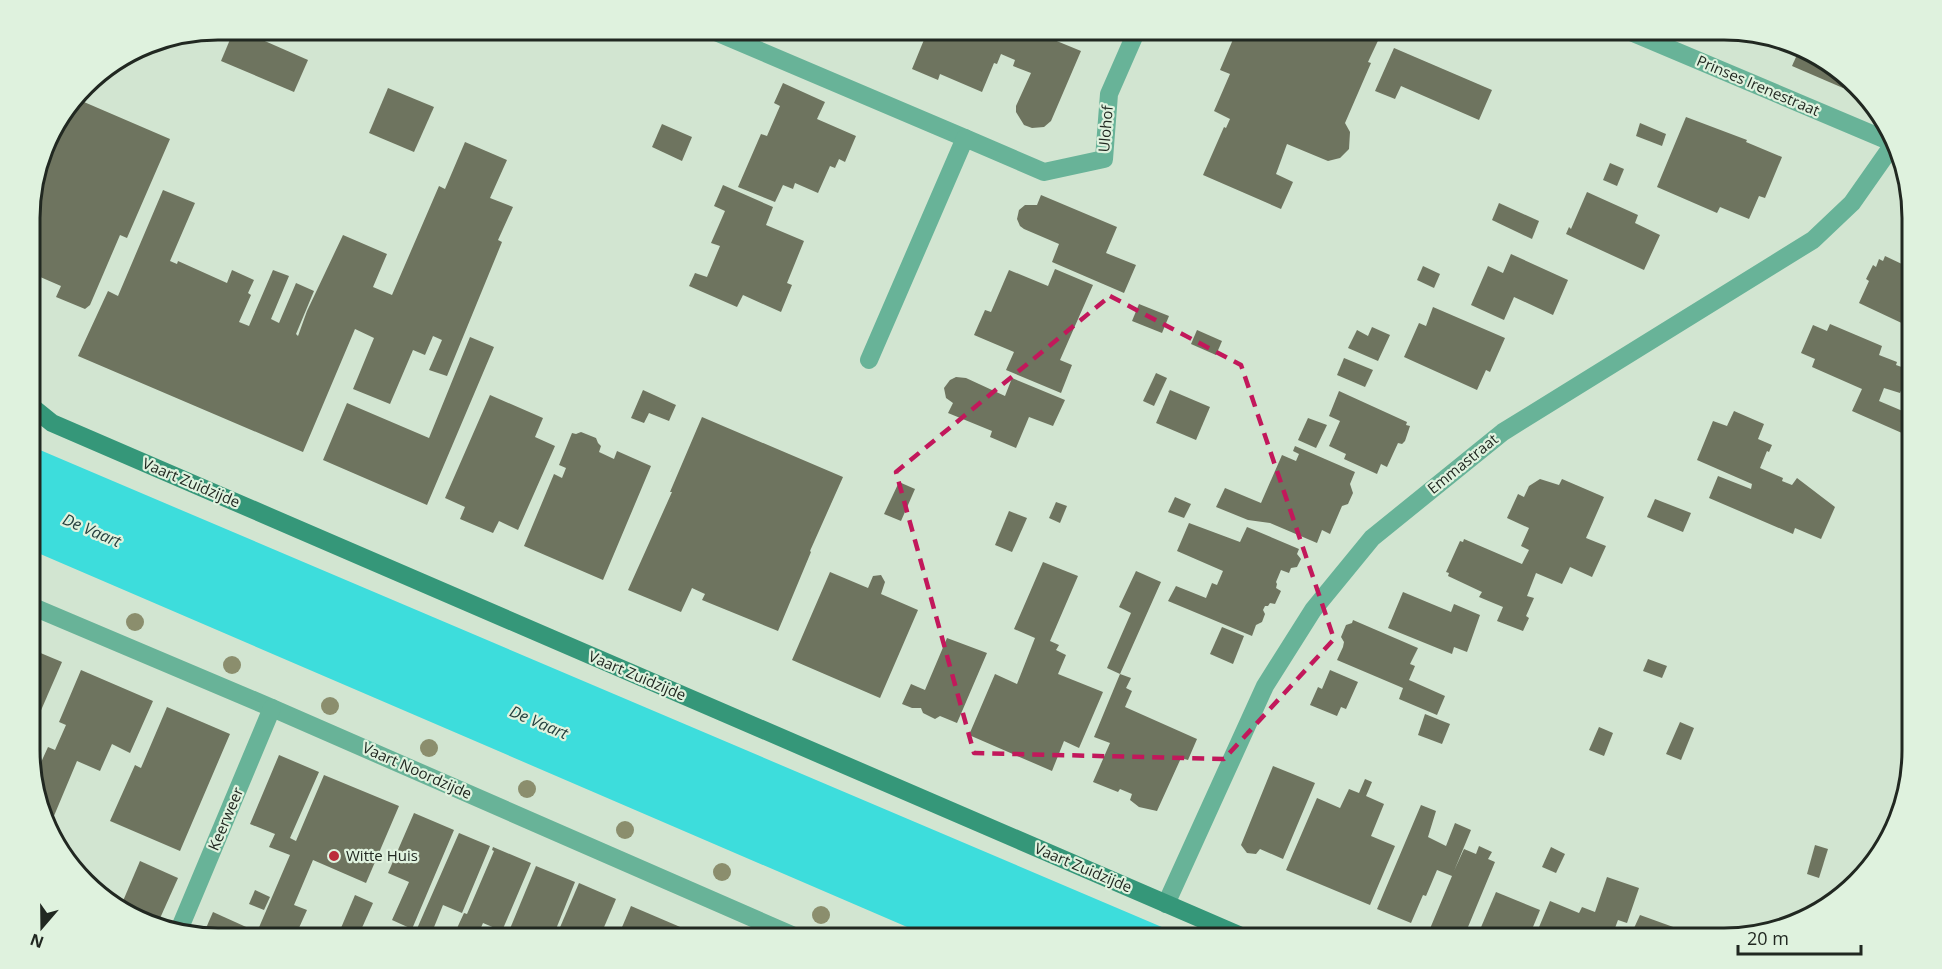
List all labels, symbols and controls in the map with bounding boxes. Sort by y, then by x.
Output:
street label: Prinses Irenestraat [1694,50,1823,120]
street label: Ulohof [1093,104,1117,153]
street label: Emmastraat [1423,429,1502,498]
street label: Vaart Zuidzijde [140,453,243,512]
water label: De Vaart [59,508,125,552]
street label: Vaart Zuidzijde [586,646,689,705]
water label: De Vaart [506,700,572,744]
street label: Vaart Noordzijde [360,737,475,803]
street label: Keerweer [203,784,247,853]
street label: Vaart Zuidzijde [1032,838,1135,897]
place label: Witte Huis [346,845,418,865]
marker: Witte Huis [327,849,341,863]
north arrow [12,897,72,957]
scale bar [1738,918,1861,956]
text: 20 m [1747,926,1789,950]
text: N [27,929,47,954]

